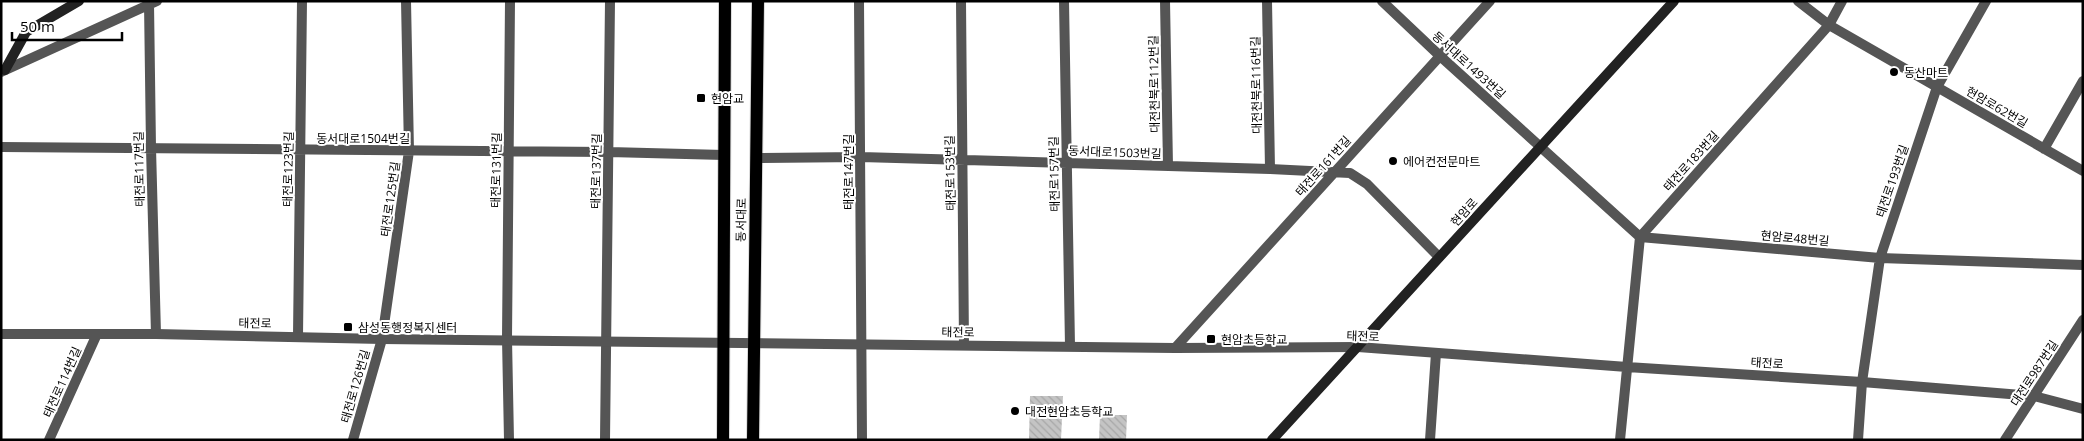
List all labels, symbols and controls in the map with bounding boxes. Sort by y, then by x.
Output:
scale bar [12,10,122,42]
text: 50 m [20,16,55,36]
street label: 동서대로1493번길 [1429,27,1509,103]
street label: 대전천북로112번길 [1145,35,1163,133]
street label: 대전천북로116번길 [1247,36,1265,134]
place label: 동산마트 [1904,64,1948,81]
marker: 동산마트 [1888,66,1900,78]
street label: 현암로62번길 [1963,82,2031,132]
place label: 현암교 [711,90,744,107]
marker: 현암교 [695,92,707,104]
street label: 태전로183번길 [1659,127,1723,195]
street label: 동서대로1504번길 [316,130,410,147]
street label: 태전로117번길 [130,131,148,207]
street label: 태전로123번길 [279,131,297,207]
street label: 태전로131번길 [487,132,505,208]
street label: 태전로161번길 [1291,132,1355,200]
street label: 태전로137번길 [587,133,605,209]
street label: 태전로147번길 [840,134,857,210]
street label: 태전로153번길 [941,135,959,211]
street label: 태전로157번길 [1045,136,1063,212]
street label: 동서대로1503번길 [1068,142,1162,162]
street label: 태전로193번길 [1872,142,1912,220]
place label: 에어컨전문마트 [1403,153,1480,170]
marker: 에어컨전문마트 [1387,155,1399,167]
street label: 태전로125번길 [376,160,404,238]
street label: 현암로 [1447,194,1481,230]
street label: 동서대로 [732,198,750,242]
street label: 현암로48번길 [1760,227,1830,249]
street label: 태전로 [238,314,272,332]
place label: 삼성동행정복지센터 [358,319,457,336]
marker: 삼성동행정복지센터 [342,321,354,333]
street label: 태전로 [941,323,975,341]
street label: 태전로 [1346,327,1380,345]
place label: 현암초등학교 [1221,331,1287,348]
marker: 현암초등학교 [1205,333,1217,345]
street label: 대전로987번길 [2006,337,2062,409]
street label: 태전로114번길 [39,344,85,420]
street label: 태전로126번길 [336,347,374,425]
street label: 태전로 [1750,353,1784,373]
place label: 대전현암초등학교 [1025,403,1113,420]
marker: 대전현암초등학교 [1009,405,1021,417]

